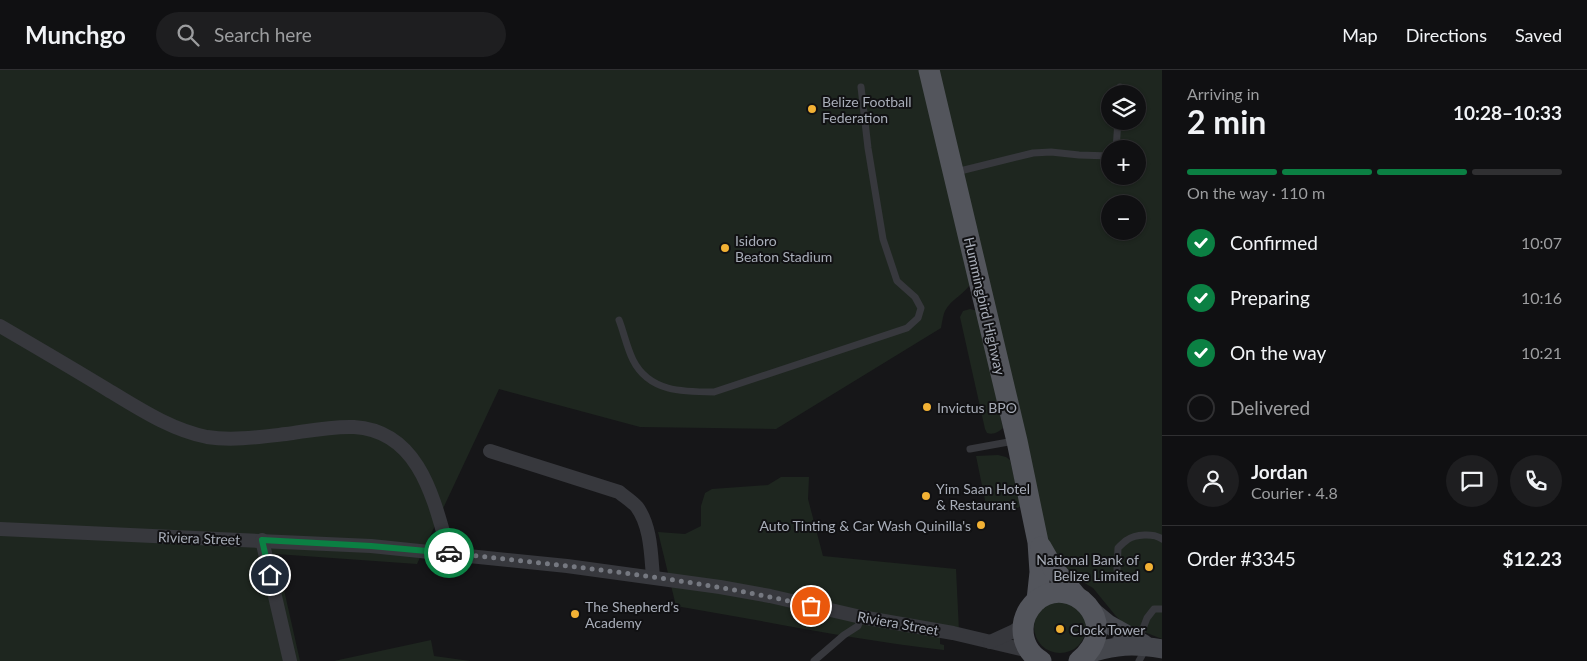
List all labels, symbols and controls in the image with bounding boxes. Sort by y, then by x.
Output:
search box [156,12,506,57]
text: Munchgo [25,20,126,49]
icon: search [174,21,202,49]
text: Search here [214,23,312,46]
text: Map [1342,24,1378,46]
text: Directions [1406,24,1487,46]
text: Saved [1515,24,1562,46]
text: Arriving in [1187,84,1260,103]
map controls [1101,85,1146,240]
button: layers [1101,85,1146,130]
place label: Belize Football Federation [822,93,912,126]
text: 10:28–10:33 [1453,101,1562,124]
text: 2 min [1187,102,1266,141]
marker: Belize Football Federation [806,103,818,115]
button: + [1101,140,1146,185]
text: On the way · 110 m [1187,183,1325,202]
button: − [1101,195,1146,240]
icon: check [1187,229,1215,257]
text: Confirmed [1230,231,1318,254]
place label: Isidoro Beaton Stadium [735,232,832,265]
text: 10:07 [1521,233,1562,252]
street label: Hummingbird Highway [961,235,1009,377]
marker: Isidoro Beaton Stadium [719,242,731,254]
icon: check [1187,284,1215,312]
text: Preparing [1230,286,1310,309]
text: 10:16 [1521,288,1562,307]
icon: check [1187,339,1215,367]
text: On the way [1230,341,1326,364]
text: 10:21 [1521,343,1562,362]
text: Delivered [1230,396,1310,419]
place label: Invictus BPO [937,399,1017,416]
marker: Invictus BPO [921,401,933,413]
button: person [1187,455,1239,507]
button: chat [1446,455,1498,507]
button: phone [1510,455,1562,507]
text: Jordan [1251,460,1308,483]
place label: Yim Saan Hotel & Restaurant [936,480,1030,513]
text: Courier · 4.8 [1251,483,1338,502]
marker: Yim Saan Hotel & Restaurant [920,490,932,502]
place label: Auto Tinting & Car Wash Quinilla's [759,517,971,534]
marker: Auto Tinting & Car Wash Quinilla's [975,519,987,531]
street label: Riviera Street [158,528,240,548]
courier [424,528,474,578]
icon: car [435,539,463,567]
text: Order #3345 [1187,547,1296,570]
text: $12.23 [1502,547,1562,570]
place label: National Bank of Belize Limited [1036,551,1139,584]
pin [249,554,291,596]
icon: home [256,561,284,589]
marker: National Bank of Belize Limited [1143,561,1155,573]
pin [790,585,832,627]
icon: bag [797,592,825,620]
place label: The Shepherd’s Academy [585,598,679,631]
street label: Riviera Street [856,607,940,639]
marker: The Shepherd’s Academy [569,608,581,620]
place label: Clock Tower [1070,621,1145,638]
marker: Clock Tower [1054,623,1066,635]

